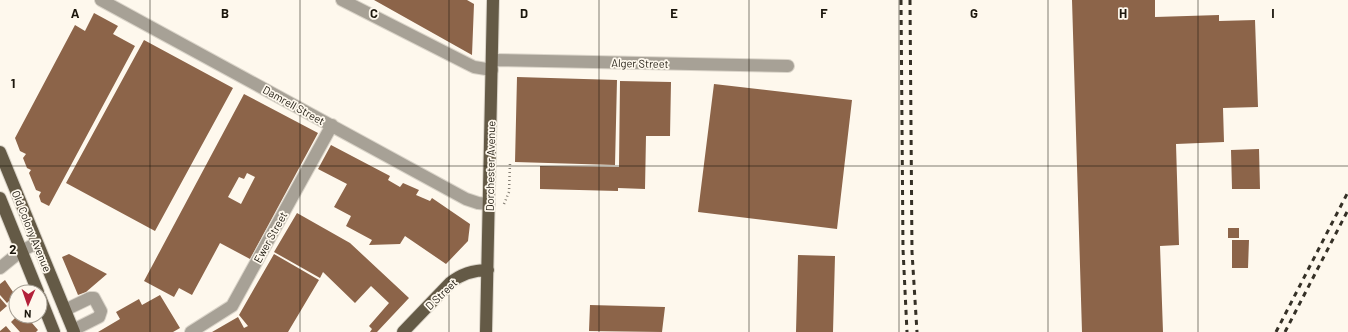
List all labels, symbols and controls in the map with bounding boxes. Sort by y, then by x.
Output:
text: A [71,5,80,21]
text: B [221,5,229,21]
text: C [370,5,378,21]
text: D [520,5,528,21]
text: E [670,5,678,21]
text: F [820,5,828,21]
text: G [970,5,978,21]
text: H [1119,5,1127,21]
text: I [1271,5,1275,21]
street label: Alger Street [611,56,669,70]
text: 1 [11,75,15,91]
street label: Damrell Street [261,83,327,127]
street label: Dorchester Avenue [483,121,497,211]
street label: Old Colony Avenue [10,188,54,274]
street label: Ewer Street [251,209,289,265]
text: 2 [9,241,17,257]
street label: D Street [422,276,460,312]
north arrow [8,284,48,324]
text: N [24,308,32,321]

